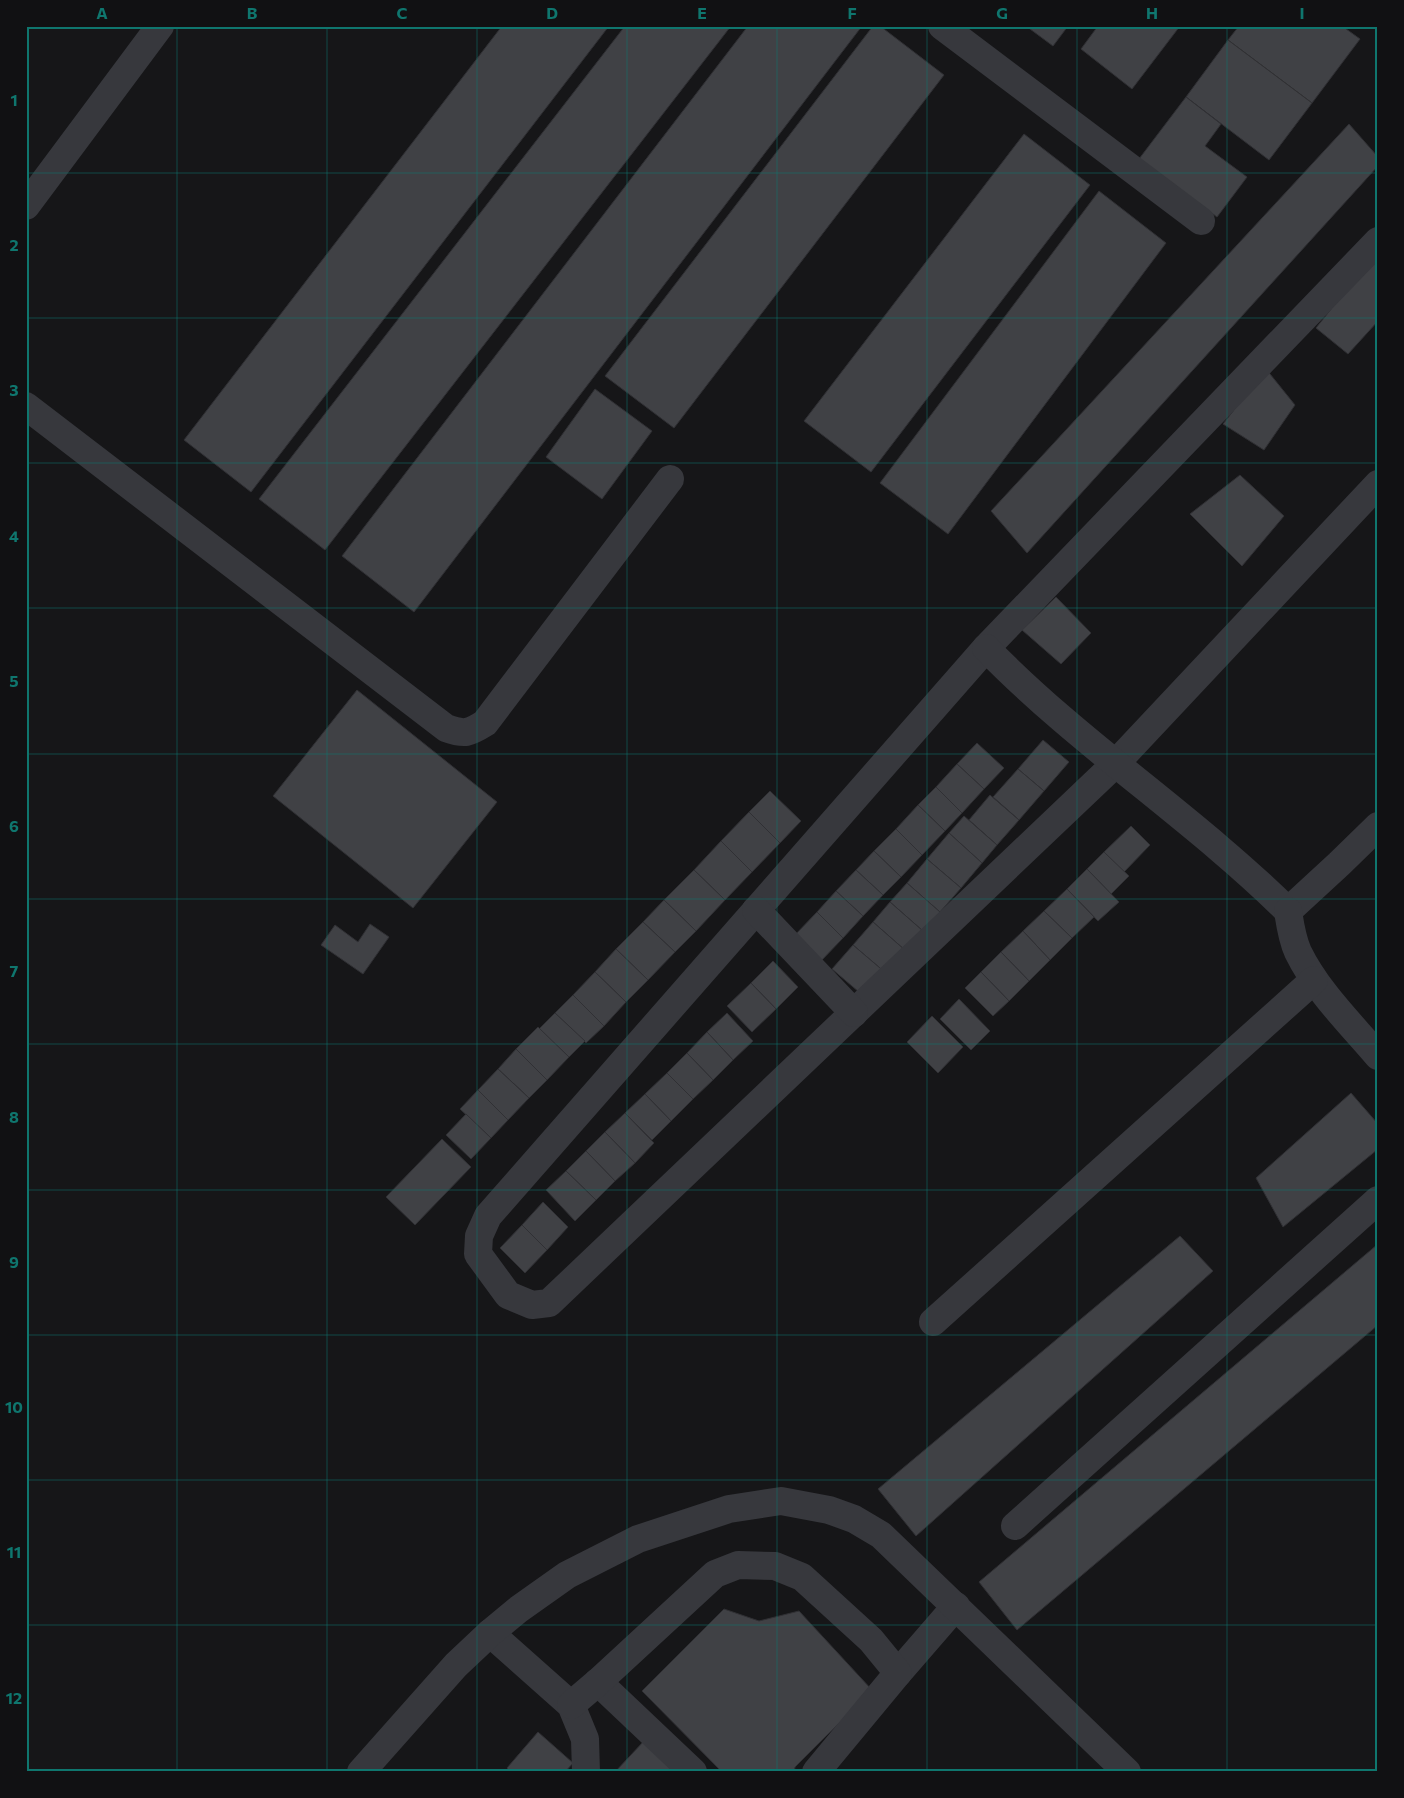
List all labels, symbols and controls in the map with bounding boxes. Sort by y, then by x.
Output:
text: A [96,3,108,22]
text: B [247,3,258,22]
text: C [397,3,408,22]
text: D [546,3,558,22]
text: E [697,3,707,22]
text: F [847,3,857,22]
text: G [996,3,1008,22]
text: H [1146,3,1158,22]
text: I [1299,3,1305,22]
text: 1 [10,90,18,109]
text: 2 [9,235,19,254]
text: 3 [9,380,19,399]
text: 4 [9,526,19,545]
text: 5 [9,671,19,690]
text: 6 [9,816,19,835]
text: 7 [10,961,19,980]
text: 8 [9,1107,19,1126]
text: 9 [9,1252,19,1271]
text: 10 [5,1397,23,1416]
text: 11 [7,1542,21,1561]
text: 12 [6,1688,22,1707]

